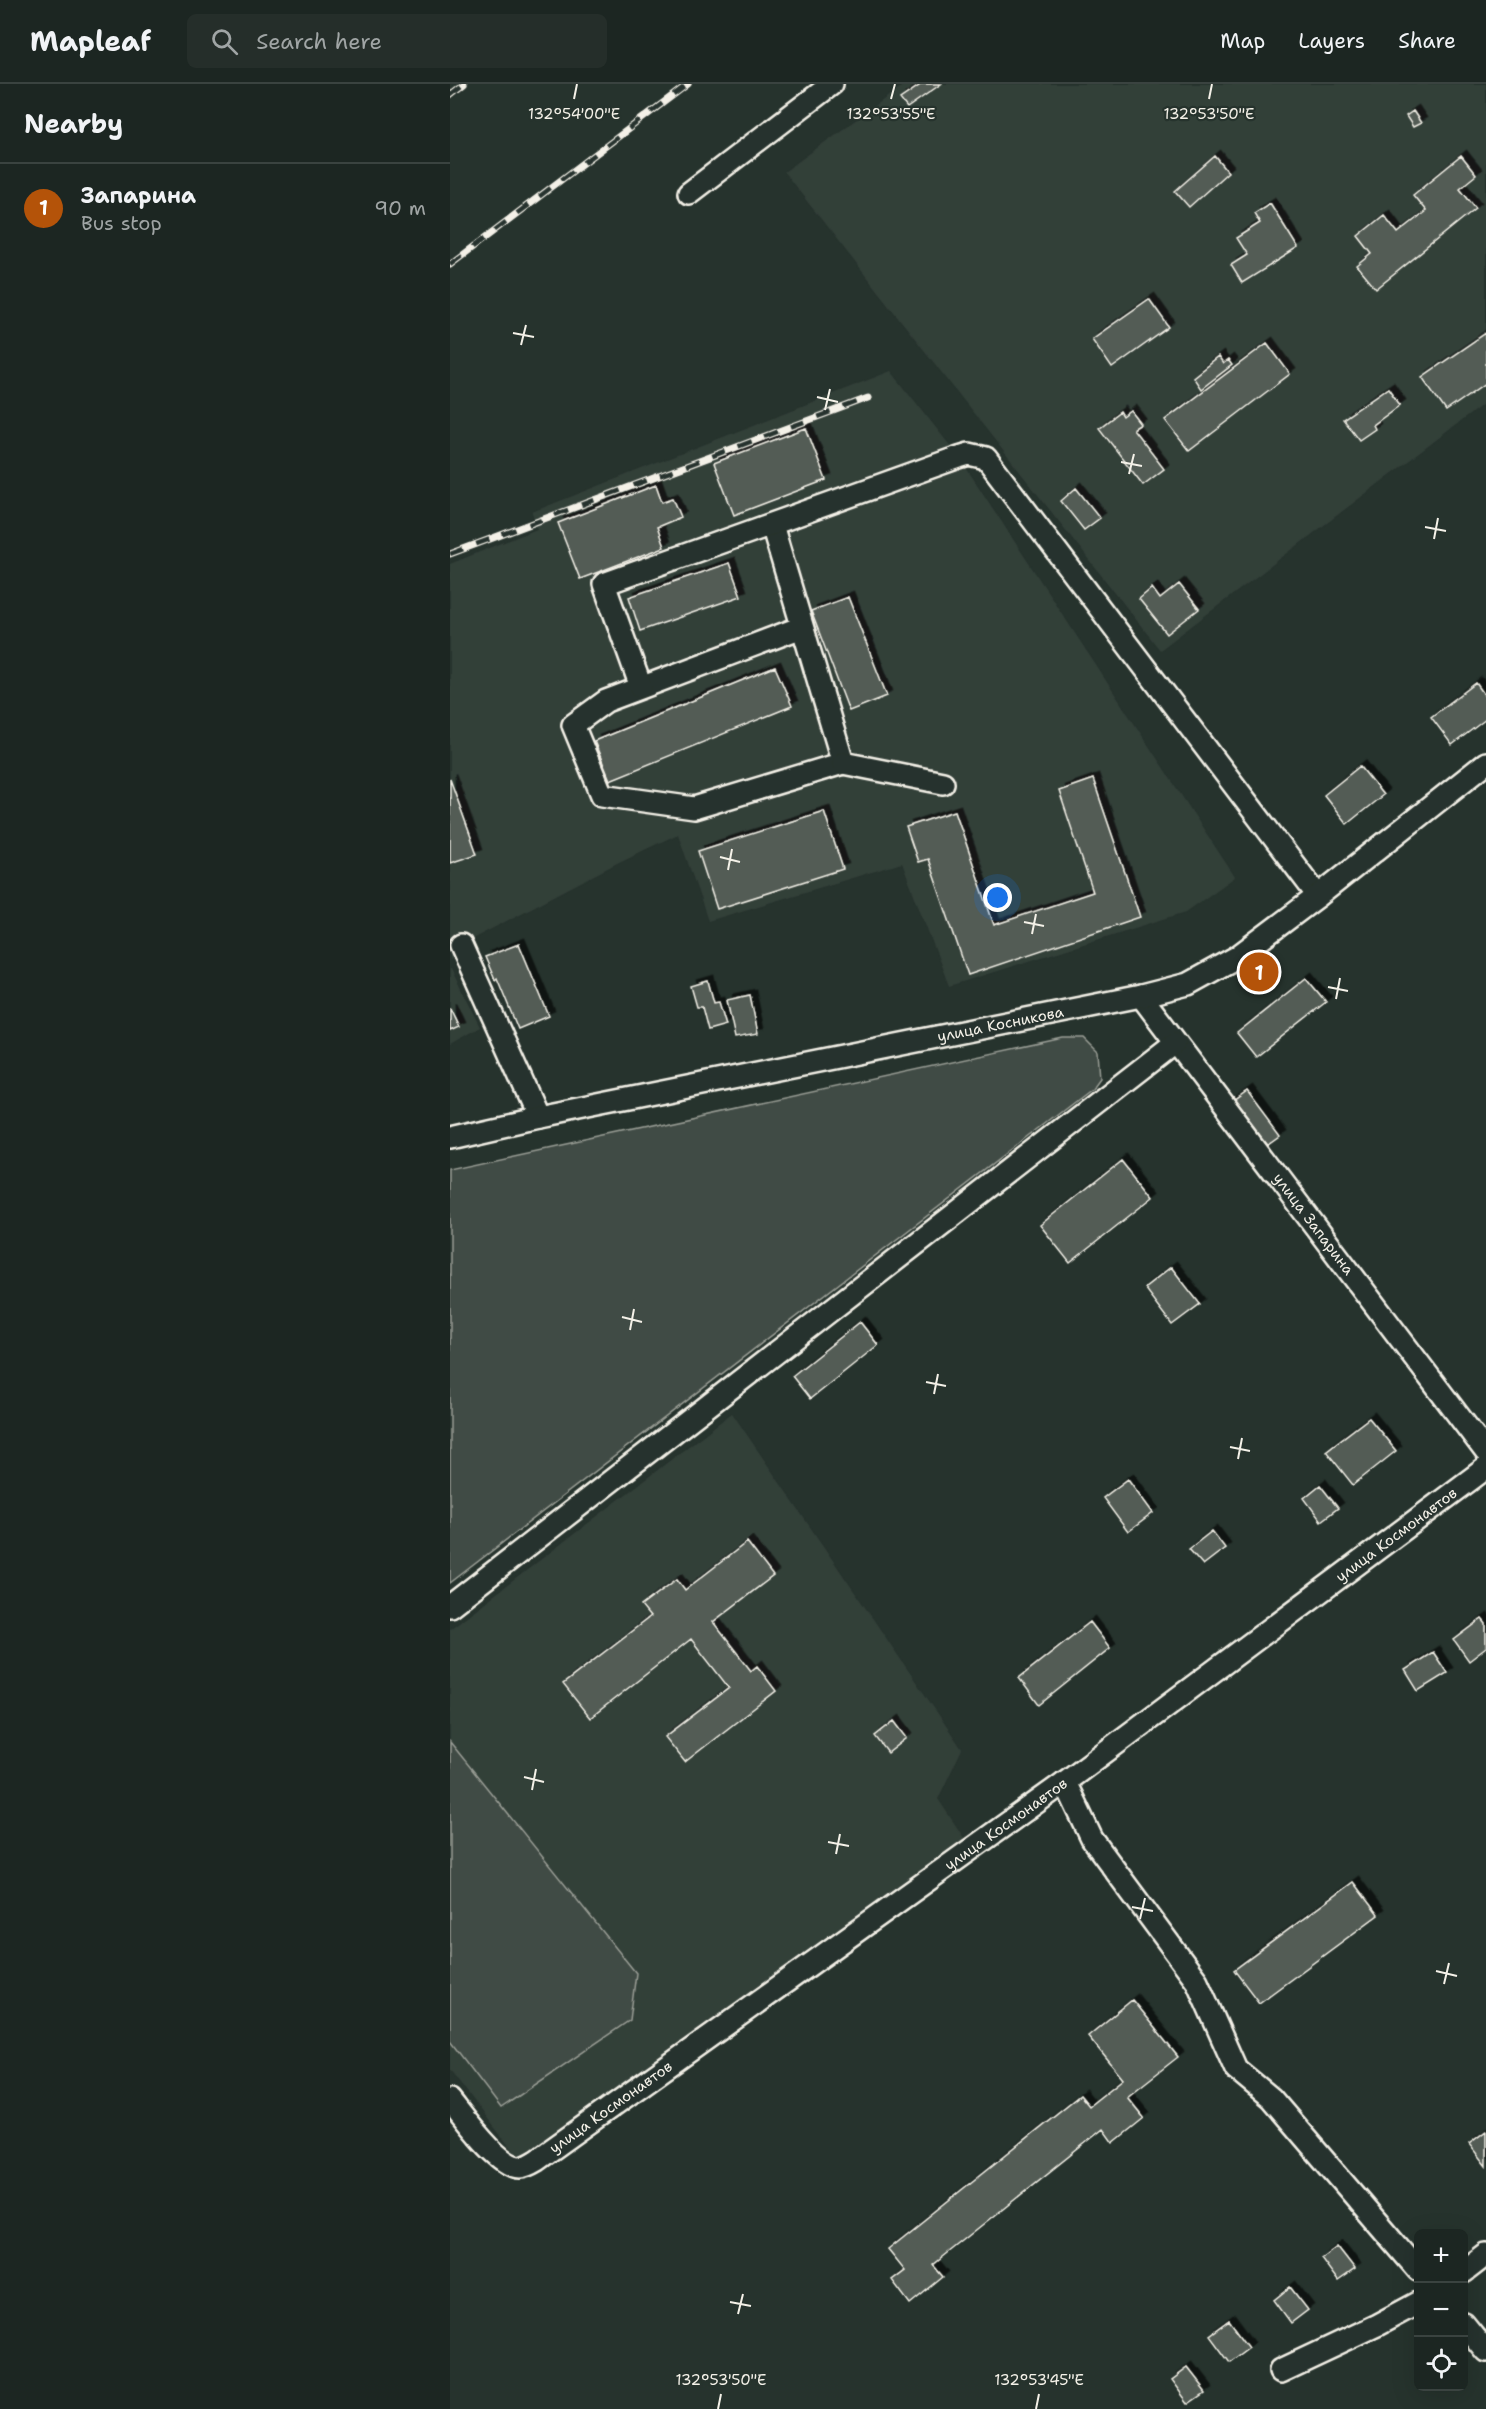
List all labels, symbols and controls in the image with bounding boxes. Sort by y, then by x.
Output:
search box [187,14,607,68]
text: Mapleaf [30,22,151,60]
icon: search [208,25,241,58]
text: Search here [256,27,382,56]
text: Map [1220,27,1265,55]
text: Layers [1298,27,1365,55]
text: Share [1398,27,1456,55]
text: 132°54'00"E [528,104,620,124]
text: 132°53'55"E [847,104,935,124]
text: 132°53'50"E [1164,104,1254,124]
text: Nearby [24,106,123,141]
text: Запарина [81,181,196,210]
text: 1 [39,195,48,221]
text: 90 m [374,195,426,221]
text: Bus stop [81,210,162,236]
your location [983,883,1012,912]
pin: 1 [1240,950,1278,994]
street label: улица Косникова [936,1002,1066,1047]
street label: улица Запарина [1269,1169,1359,1280]
street label: улица Космонавтов [1332,1483,1461,1587]
street label: улица Космонавтов [940,1773,1072,1875]
street label: улица Космонавтов [545,2056,676,2158]
map controls [1414,2229,1468,2391]
button: + [1414,2229,1468,2283]
button: − [1414,2283,1468,2337]
button: locate [1414,2337,1468,2391]
text: 132°53'50"E [676,2370,766,2390]
text: 132°53'45"E [994,2370,1084,2390]

